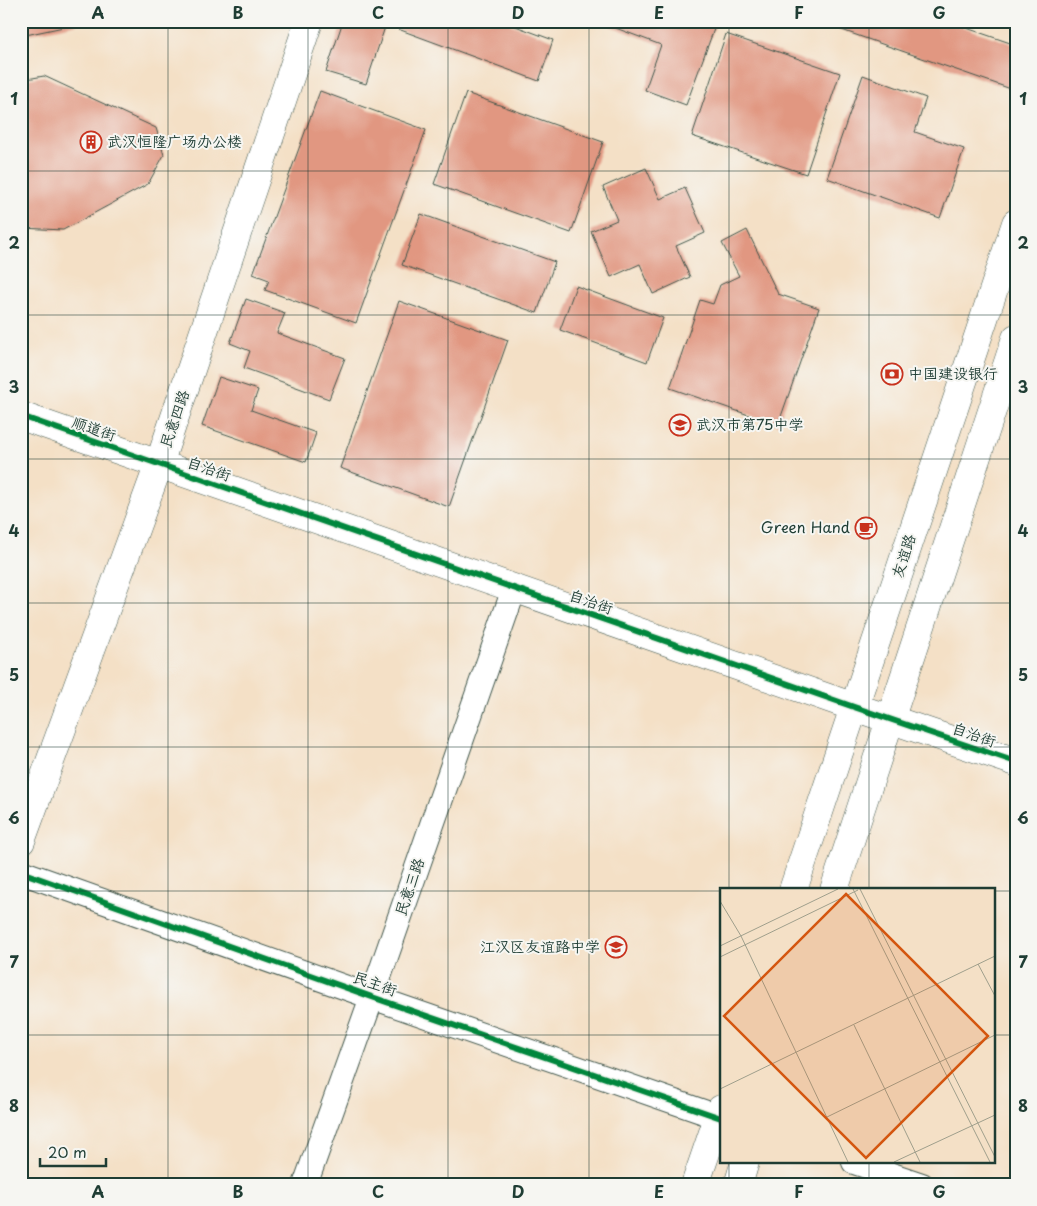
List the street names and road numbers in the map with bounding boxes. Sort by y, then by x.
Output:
street label: 民意四路 [153,386,194,451]
street label: 顺道街 [69,409,120,446]
street label: 自治街 [184,449,235,486]
street label: 友谊路 [885,531,920,580]
street label: 自治街 [566,582,617,619]
street label: 自治街 [949,715,1000,752]
street label: 民意三路 [388,854,429,919]
street label: 民主街 [350,964,401,1001]

